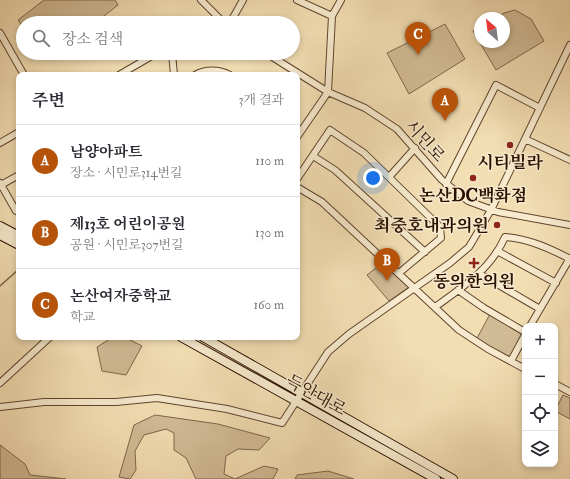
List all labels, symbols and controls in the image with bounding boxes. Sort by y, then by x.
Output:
north arrow [474,12,510,48]
search box [16,16,300,60]
pin: C [405,22,431,55]
icon: search [30,27,52,49]
text: 장소 검색 [62,30,123,49]
pin: A [432,88,458,121]
text: 주변 [32,90,65,111]
text: 3개 결과 [239,92,284,108]
street label: 시민로 [401,116,450,167]
marker: 시티빌라 [505,140,515,150]
text: 남양아파트 [70,143,142,162]
place label: 시티빌라 [477,152,543,173]
text: A [41,153,49,169]
text: 110 m [255,153,284,169]
text: 장소 · 시민로314번길 [70,165,183,181]
your location [363,168,383,188]
marker: 논산DC백화점 [468,173,478,183]
place label: 논산DC백화점 [419,185,527,206]
text: 제13호 어린이공원 [70,215,186,234]
place label: 최중호내과의원 [374,215,489,236]
marker: 최중호내과의원 [492,220,502,230]
text: B [41,225,49,241]
text: 130 m [255,225,284,241]
text: 공원 · 시민로307번길 [70,237,184,253]
pin: B [374,248,400,281]
marker: 동의한의원 [468,257,480,269]
place label: 동의한의원 [433,271,515,292]
text: 논산여자중학교 [70,287,171,306]
text: C [40,297,50,313]
text: 160 m [253,297,284,313]
text: 학교 [70,309,95,325]
map controls [522,323,558,467]
button: + [522,323,558,359]
button: − [522,359,558,395]
street label: 득안대로 [282,370,350,420]
button: locate [522,395,558,431]
button: layers [522,431,558,467]

